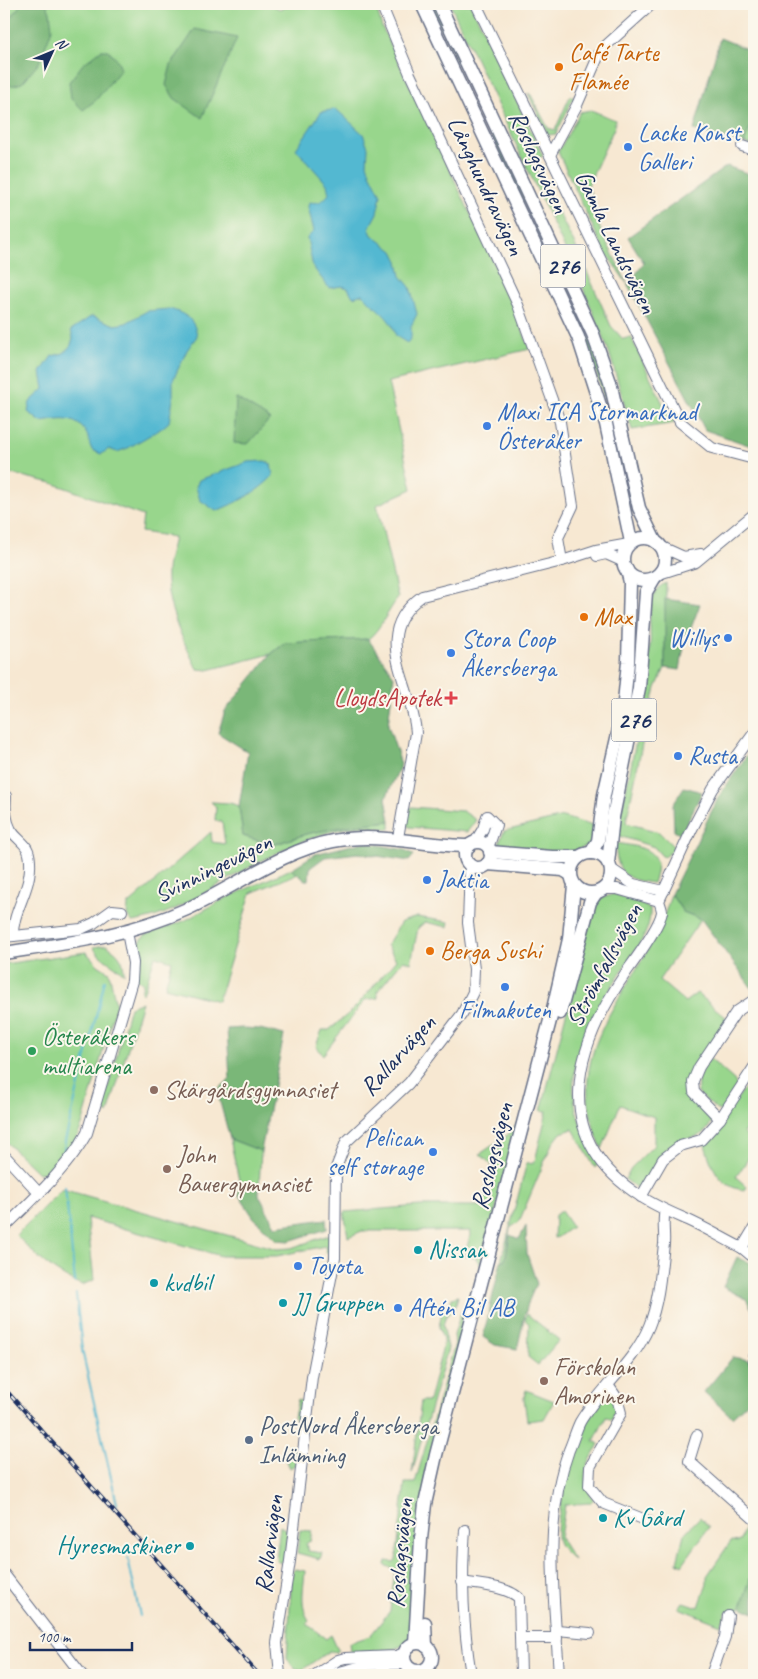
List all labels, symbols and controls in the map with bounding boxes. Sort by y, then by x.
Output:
north arrow [28,28,78,78]
text: N [52,34,72,54]
place label: Café Tarte Flamée [569,37,661,98]
marker: Café Tarte Flamée [553,61,565,73]
street label: Roslagsvägen [501,106,577,219]
street label: Långhundravägen [440,111,532,261]
place label: Lacke Konst Galleri [638,117,743,178]
marker: Lacke Konst Galleri [622,141,634,153]
street label: Gamla Landsvägen [568,165,665,319]
road number: 276 [540,245,586,288]
place label: Maxi ICA Stormarknad Österåker [497,396,701,457]
marker: Maxi ICA Stormarknad Österåker [481,420,493,432]
place label: Max [594,601,634,633]
marker: Max [578,611,590,623]
place label: Willys [669,622,720,654]
place label: Stora Coop Åkersberga [461,623,558,684]
marker: Willys [722,632,734,644]
marker: Stora Coop Åkersberga [445,647,457,659]
place label: LloydsApotek [334,682,443,714]
marker: LloydsApotek [445,692,457,704]
road number: 276 [612,698,656,742]
place label: Rusta [688,740,739,772]
marker: Rusta [672,750,684,762]
street label: Svinningevägen [149,825,278,910]
place label: Jaktia [436,864,490,896]
marker: Jaktia [421,874,433,886]
street label: Strömfallsvägen [558,897,650,1032]
place label: Berga Sushi [440,935,545,967]
marker: Berga Sushi [424,945,436,957]
marker: Filmakuten [499,981,511,993]
place label: Filmakuten [459,994,552,1026]
street label: Rallarvägen [353,1007,444,1103]
place label: Österåkers multiarena [42,1021,137,1082]
marker: Österåkers multiarena [26,1045,38,1057]
place label: Skärgårdsgymnasiet [164,1074,340,1106]
marker: Skärgårdsgymnasiet [148,1084,160,1096]
street label: Roslagsvägen [463,1098,521,1213]
place label: Pelican self storage [327,1122,425,1183]
place label: John Bauergymnasiet [176,1139,313,1200]
marker: Pelican self storage [427,1146,439,1158]
marker: John Bauergymnasiet [161,1163,173,1175]
place label: Nissan [428,1234,488,1266]
marker: Nissan [412,1244,424,1256]
place label: Toyota [308,1250,364,1282]
marker: Toyota [292,1260,304,1272]
place label: kvdbil [164,1267,216,1299]
marker: kvdbil [148,1277,160,1289]
place label: JJ Gruppen [292,1287,384,1319]
place label: Aftén Bil AB [408,1292,516,1324]
marker: JJ Gruppen [277,1297,289,1309]
marker: Aftén Bil AB [392,1302,404,1314]
place label: Förskolan Amorinen [554,1351,636,1412]
marker: Förskolan Amorinen [538,1375,550,1387]
place label: PostNord Åkersberga Inlämning [259,1410,441,1471]
marker: PostNord Åkersberga Inlämning [243,1434,255,1446]
street label: Rallarvägen [247,1492,291,1595]
street label: Roslagsvägen [379,1496,421,1609]
place label: Kv Gård [613,1502,685,1534]
marker: Kv Gård [597,1512,609,1524]
place label: Hyresmaskiner [57,1530,182,1562]
marker: Hyresmaskiner [184,1540,196,1552]
scale bar [30,1619,132,1651]
text: 100 m [38,1628,72,1647]

